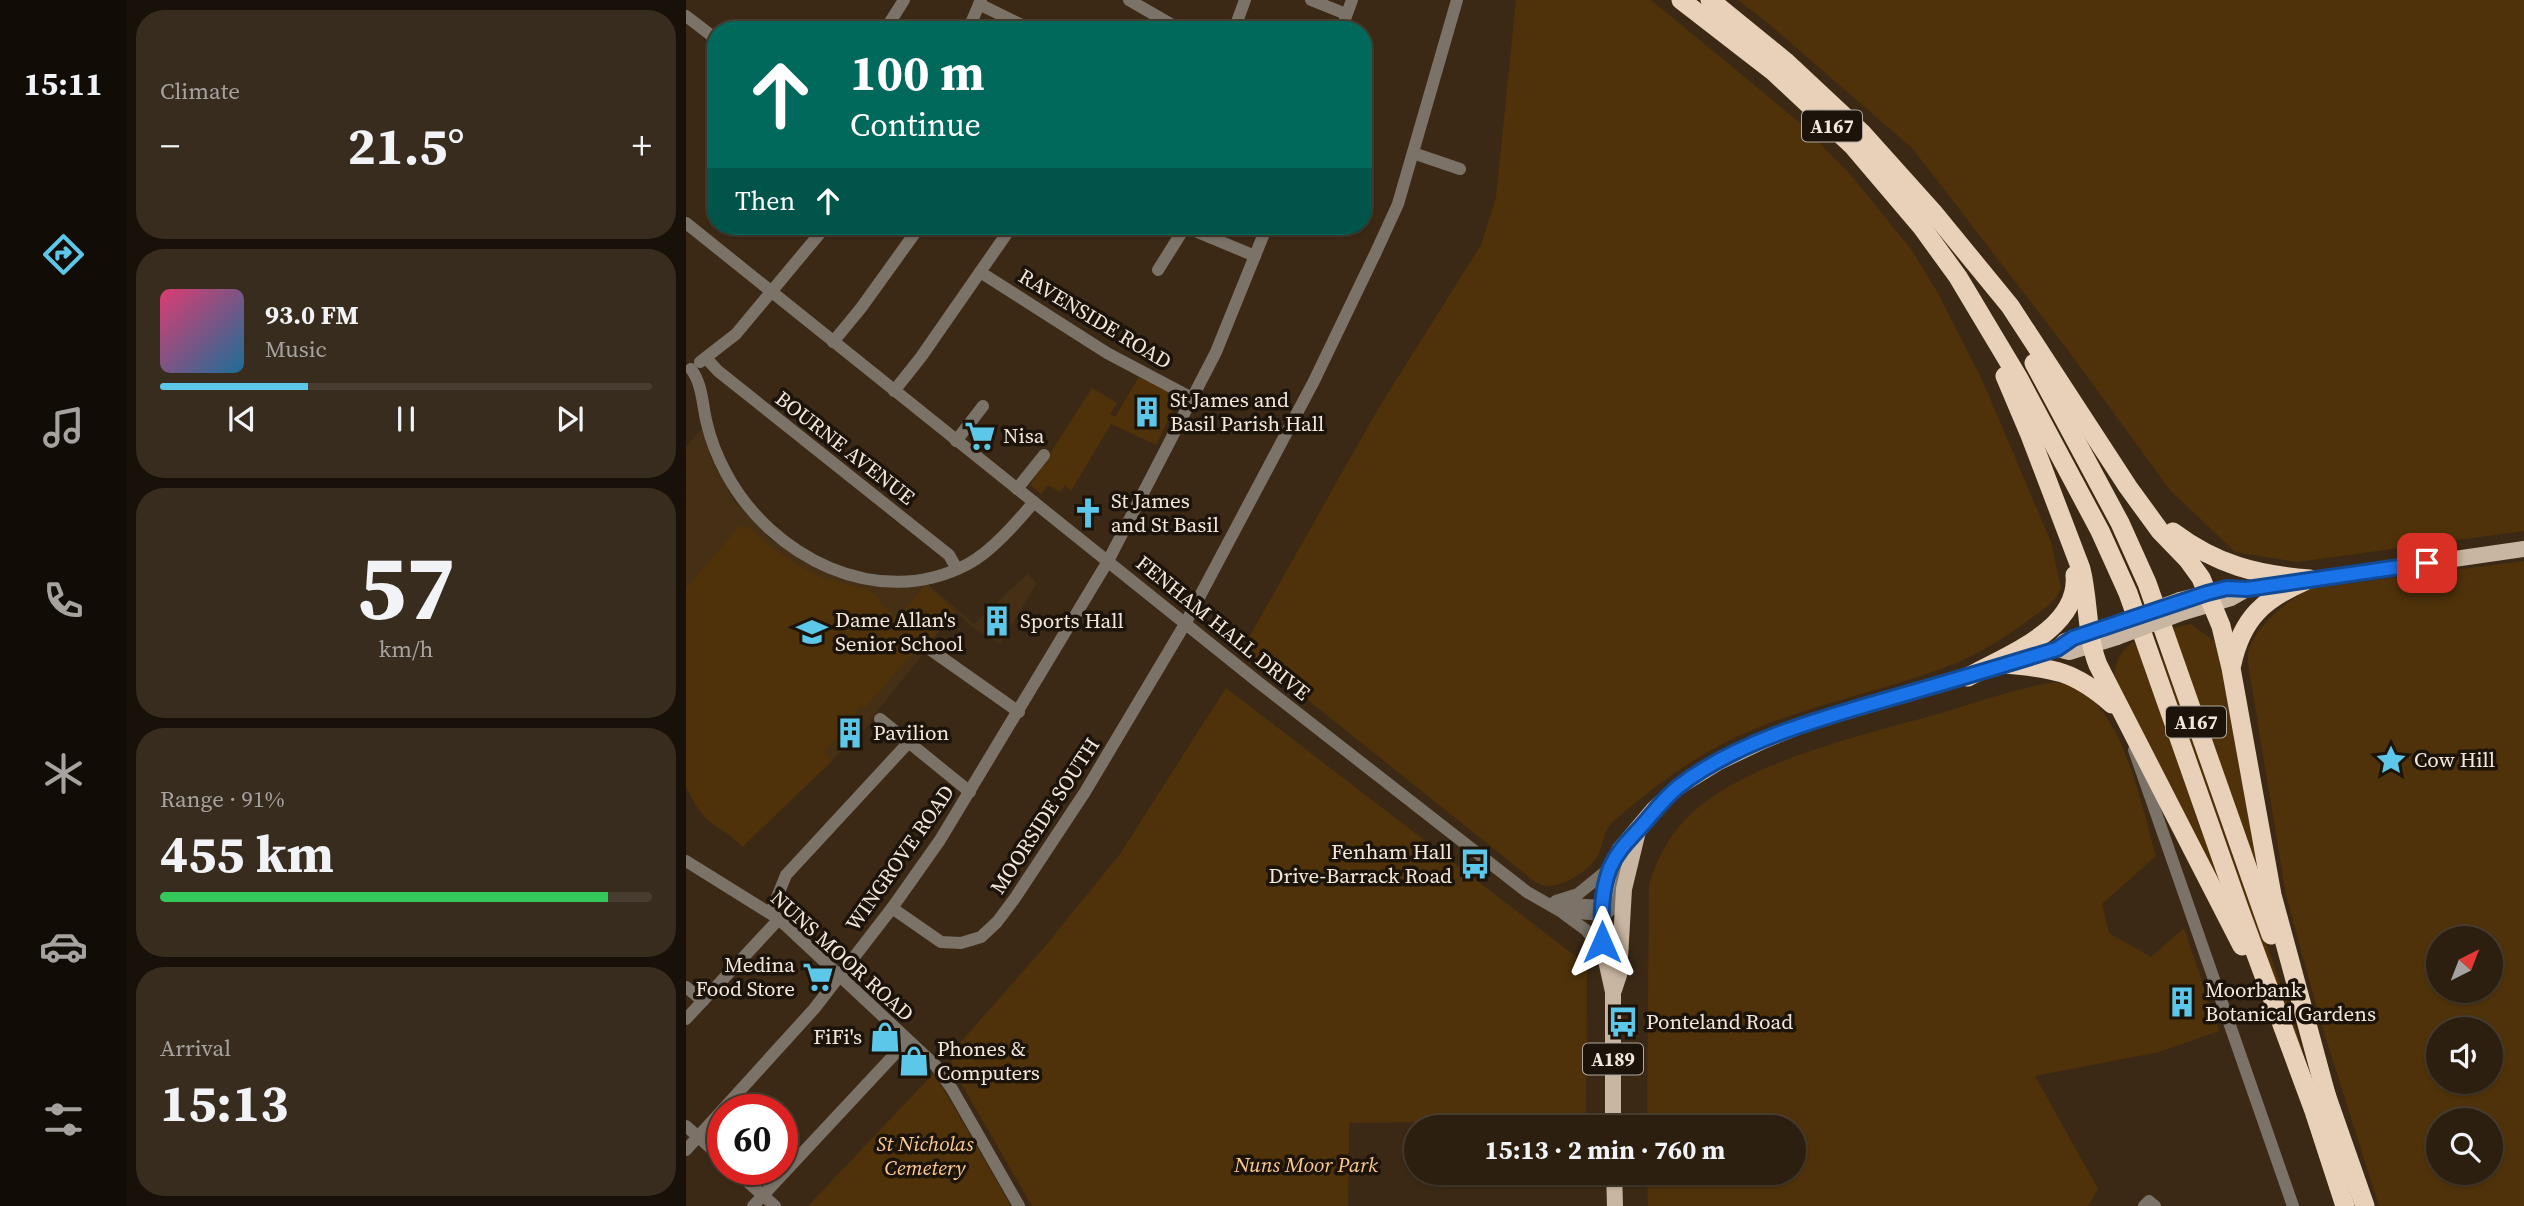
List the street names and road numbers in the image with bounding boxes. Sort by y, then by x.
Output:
road number: A167 [1802,110,1862,142]
street label: RAVENSIDE ROAD [1013,261,1177,376]
street label: BOURNE AVENUE [770,384,921,511]
street label: FENHAM HALL DRIVE [1130,548,1316,707]
road number: A167 [2166,706,2226,737]
street label: MOORSIDE SOUTH [983,732,1106,900]
street label: WINGROVE ROAD [838,779,961,936]
street label: NUNS MOOR ROAD [764,883,920,1028]
road number: A189 [1583,1044,1643,1074]

